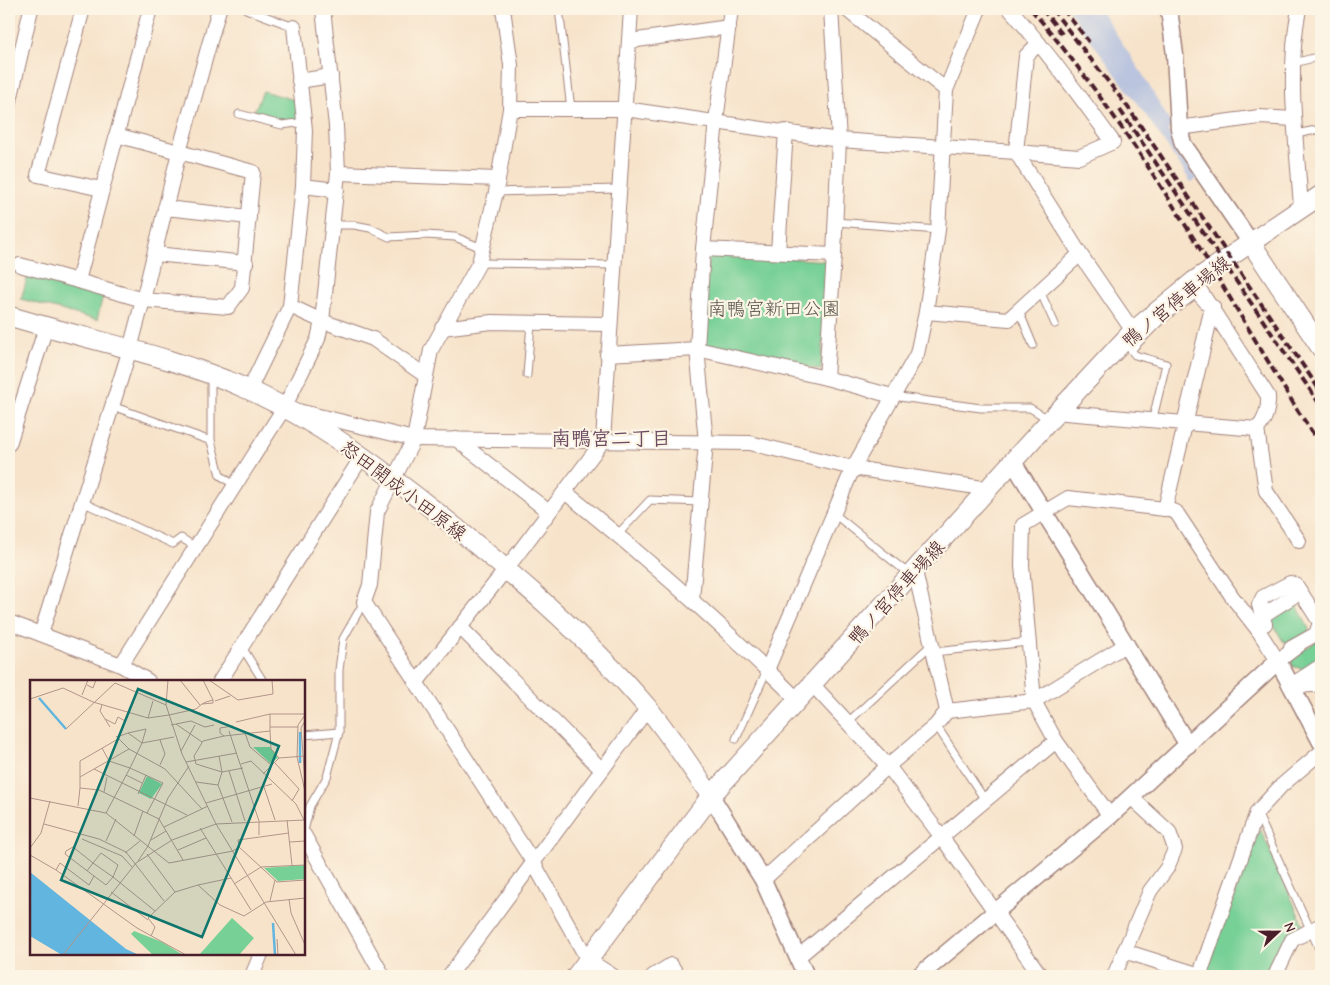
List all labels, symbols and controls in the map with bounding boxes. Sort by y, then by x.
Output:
street label: 鴨ノ宮停車場線 [1118,251,1235,352]
park label: 南鴨宮新田公園 [707,298,841,320]
district label: 南鴨宮二丁目 [551,427,671,450]
street label: 怒田開成小田原線 [336,436,471,545]
street label: 鴨ノ宮停車場線 [844,536,949,649]
inset map [30,680,305,955]
north arrow [1252,908,1302,958]
text: N [1280,920,1299,935]

